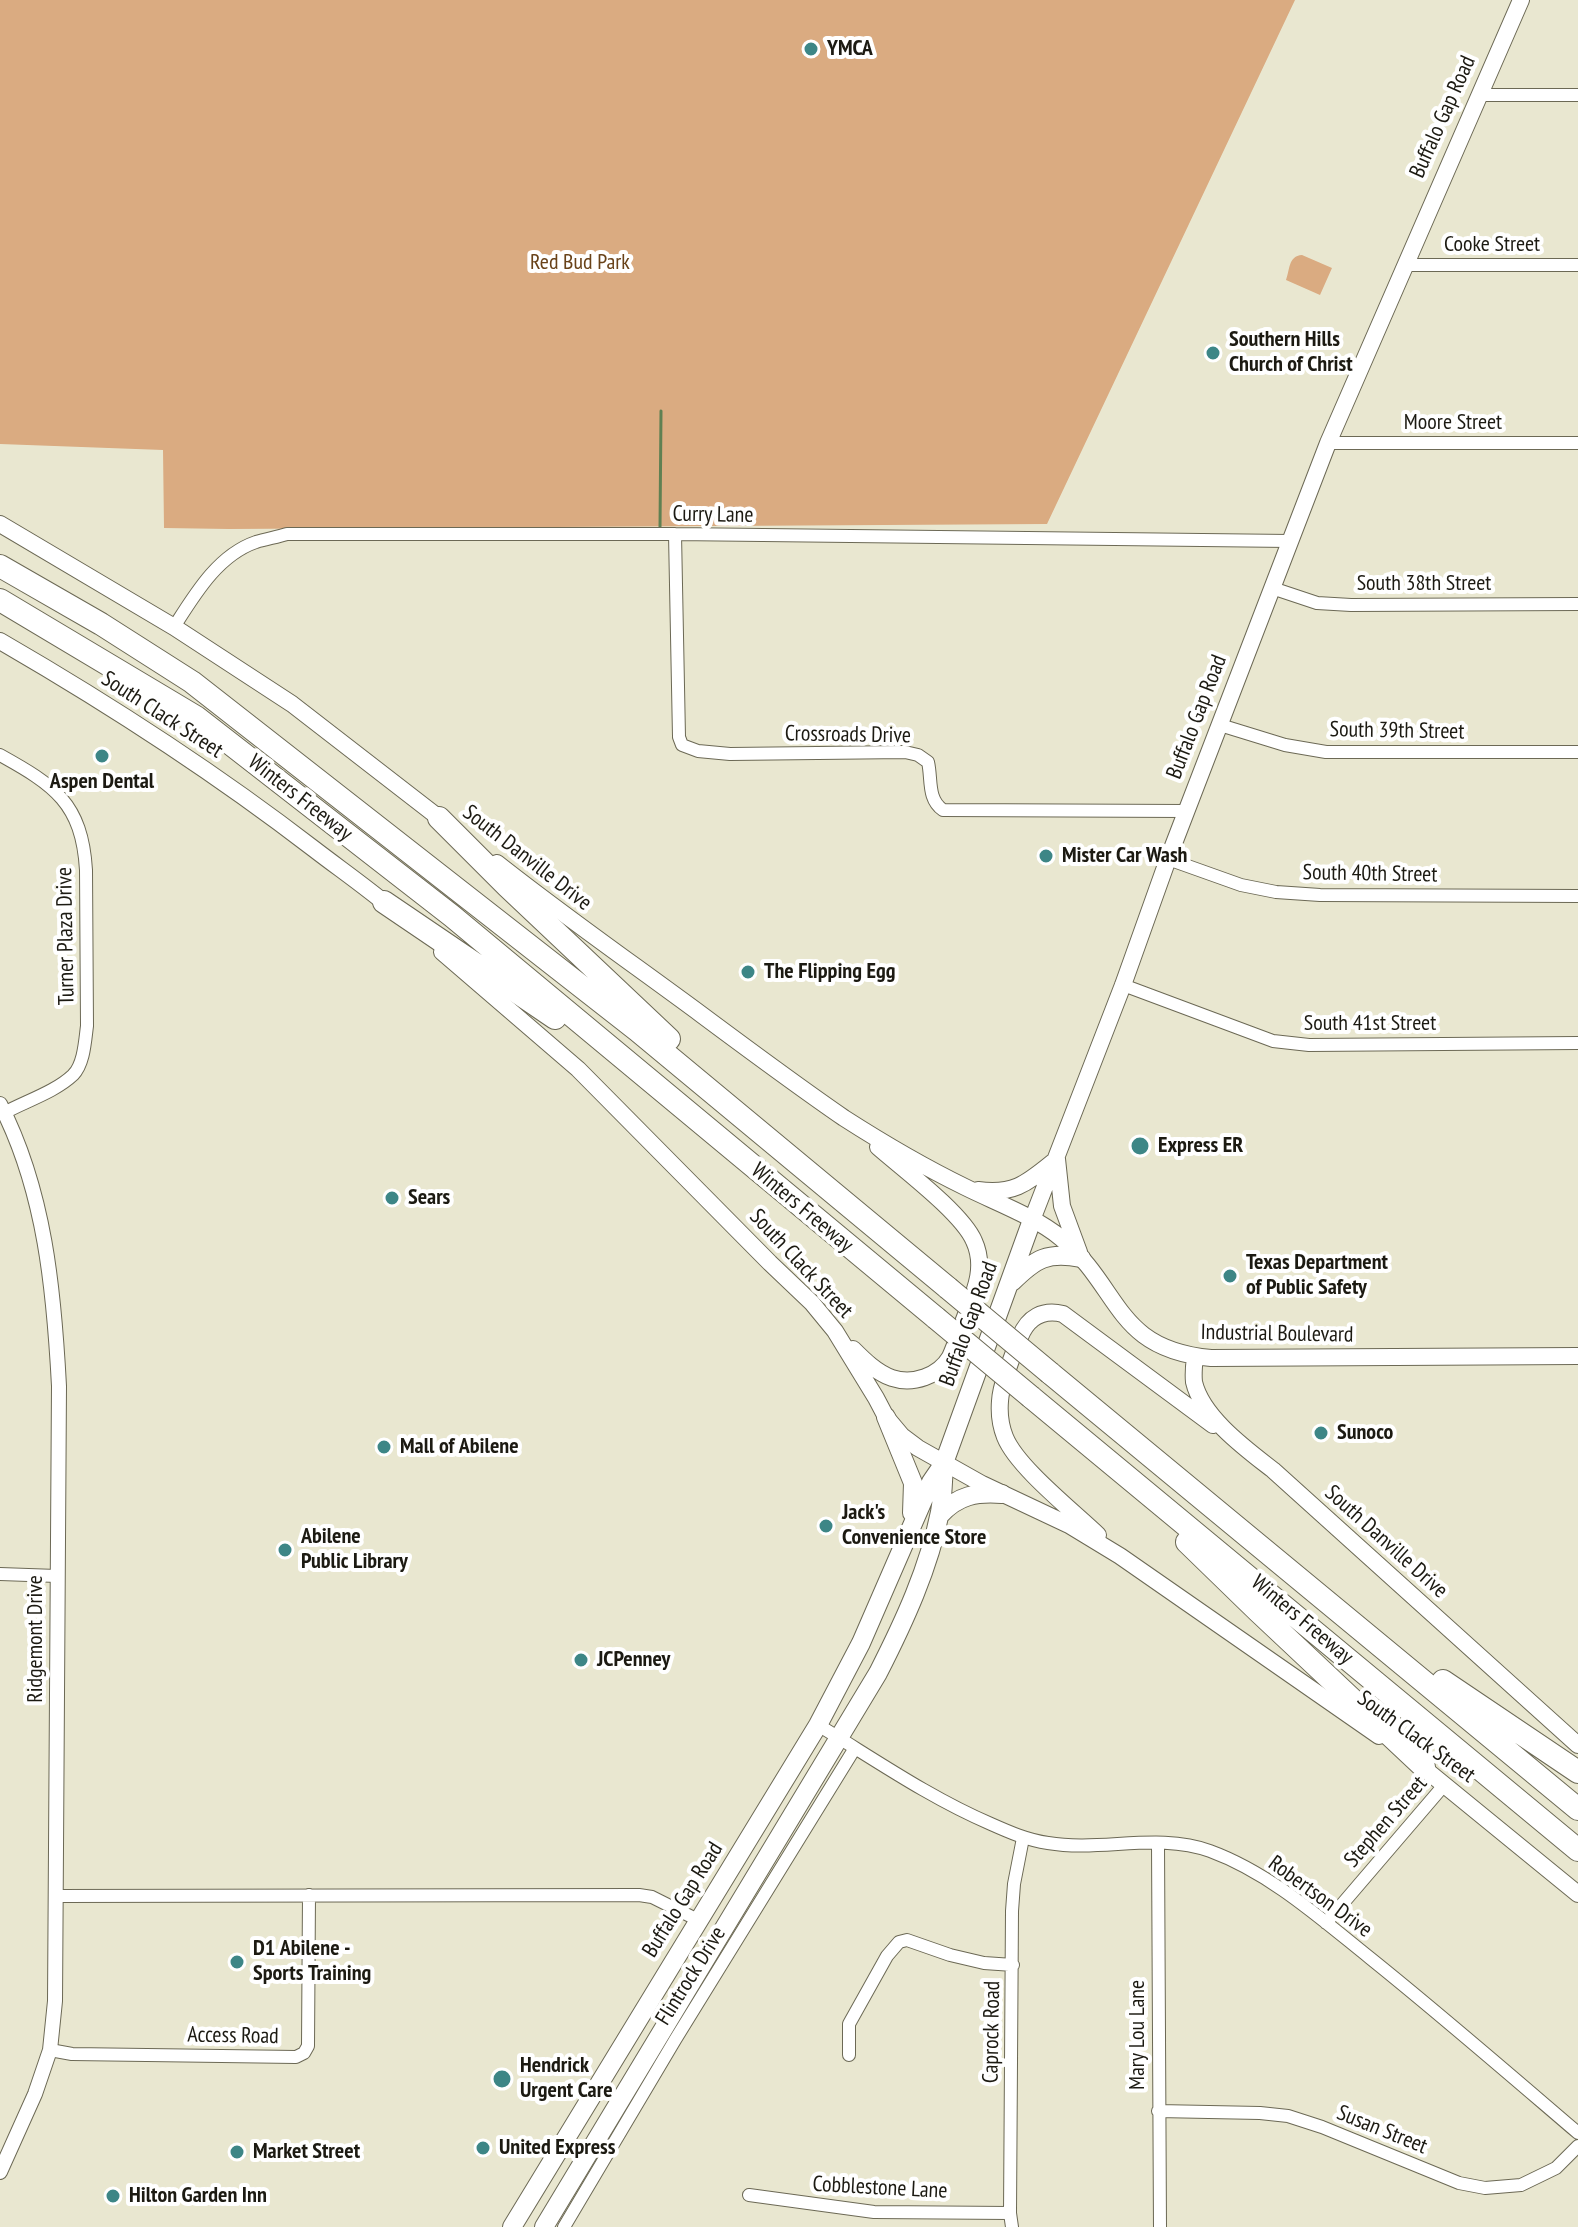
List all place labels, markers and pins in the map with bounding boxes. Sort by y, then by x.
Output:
place label: YMCA [827,36,873,62]
marker: YMCA [802,40,820,58]
place label: Southern Hills Church of Christ [1229,327,1353,378]
marker: Southern Hills Church of Christ [1204,344,1222,362]
marker: Aspen Dental [93,747,111,765]
place label: Aspen Dental [50,769,154,795]
place label: Mister Car Wash [1062,843,1187,869]
marker: Mister Car Wash [1037,847,1055,865]
place label: The Flipping Egg [764,959,895,985]
marker: The Flipping Egg [739,963,757,981]
place label: Express ER [1158,1133,1243,1159]
marker: Express ER [1129,1135,1151,1157]
place label: Sears [408,1185,450,1211]
marker: Sears [383,1189,401,1207]
place label: Texas Department of Public Safety [1246,1250,1388,1302]
marker: Texas Department of Public Safety [1221,1267,1239,1285]
place label: Sunoco [1337,1420,1393,1446]
marker: Sunoco [1312,1424,1330,1442]
place label: Mall of Abilene [400,1434,519,1460]
marker: Mall of Abilene [375,1438,393,1456]
place label: Jack's Convenience Store [842,1500,986,1552]
marker: Jack's Convenience Store [817,1517,835,1535]
place label: Abilene Public Library [301,1524,408,1576]
marker: Abilene Public Library [276,1541,294,1559]
place label: JCPenney [597,1647,670,1673]
marker: JCPenney [572,1651,590,1669]
place label: D1 Abilene - Sports Training [253,1936,371,1988]
marker: D1 Abilene - Sports Training [228,1953,246,1971]
place label: Hendrick Urgent Care [520,2053,613,2104]
marker: Hendrick Urgent Care [491,2068,513,2090]
place label: United Express [499,2135,615,2161]
place label: Market Street [253,2139,360,2165]
marker: United Express [474,2139,492,2157]
marker: Market Street [228,2143,246,2161]
place label: Hilton Garden Inn [129,2183,267,2209]
marker: Hilton Garden Inn [104,2187,122,2205]

